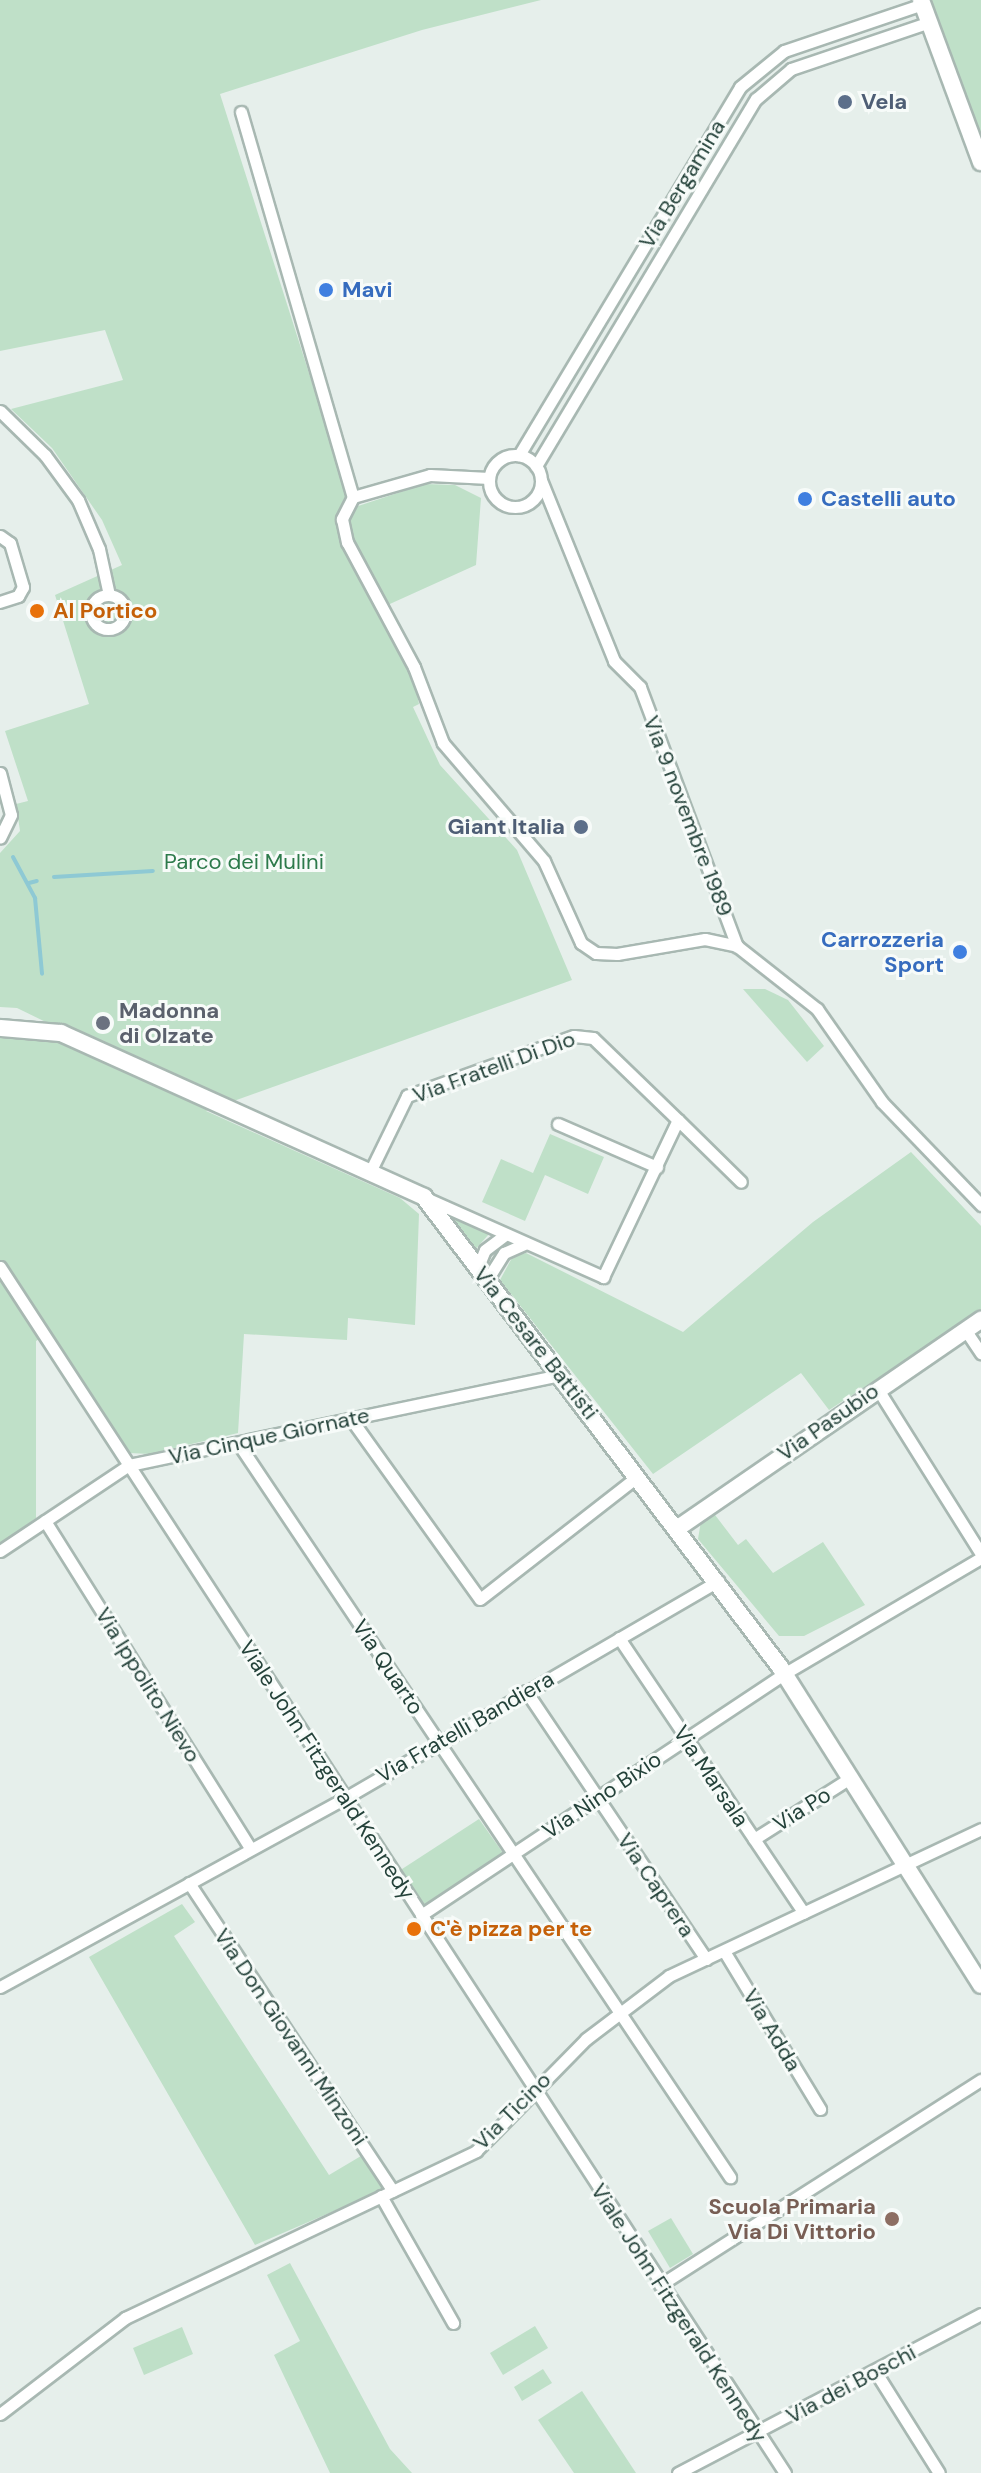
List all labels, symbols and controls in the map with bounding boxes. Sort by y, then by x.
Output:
place label: Vela [861,89,907,115]
marker: Vela [836,93,854,111]
street label: Via Bergamina [633,115,731,253]
place label: Mavi [342,277,393,303]
marker: Mavi [317,281,335,299]
place label: Castelli auto [821,486,956,512]
marker: Castelli auto [796,490,814,508]
place label: Al Portico [53,598,157,624]
marker: Al Portico [28,602,46,620]
street label: Via 9 novembre 1989 [638,712,738,920]
place label: Giant Italia [447,814,565,840]
marker: Giant Italia [572,818,590,836]
park label: Parco dei Mulini [164,849,324,875]
place label: Carrozzeria Sport [821,926,944,978]
marker: Carrozzeria Sport [951,943,969,961]
place label: Madonna di Olzate [119,997,219,1048]
marker: Madonna di Olzate [94,1014,112,1032]
street label: Via Fratelli Di Dio [409,1025,579,1109]
street label: Via Cesare Battisti [468,1261,604,1425]
street label: Via Pasubio [772,1377,884,1467]
street label: Via Cinque Giornate [166,1402,372,1470]
street label: Via Ippolito Nievo [90,1603,206,1767]
street label: Via Quarto [347,1614,429,1720]
street label: Viale John Fitzgerald Kennedy [233,1636,421,1904]
street label: Via Fratelli Bandiera [372,1665,558,1789]
street label: Via Marsala [668,1720,754,1832]
street label: Via Nino Bixio [538,1746,666,1844]
street label: Via Po [768,1781,836,1837]
street label: Via Caprera [612,1828,700,1942]
place label: C'è pizza per te [430,1916,592,1942]
marker: C'è pizza per te [405,1920,423,1938]
street label: Via Don Giovanni Minzoni [209,1924,373,2150]
street label: Via Adda [737,1984,807,2076]
street label: Via Ticino [468,2067,556,2155]
street label: Viale John Fitzgerald Kennedy [585,2179,773,2447]
place label: Scuola Primaria Via Di Vittorio [708,2193,876,2244]
marker: Scuola Primaria Via Di Vittorio [883,2210,901,2228]
street label: Via dei Boschi [782,2339,920,2429]

